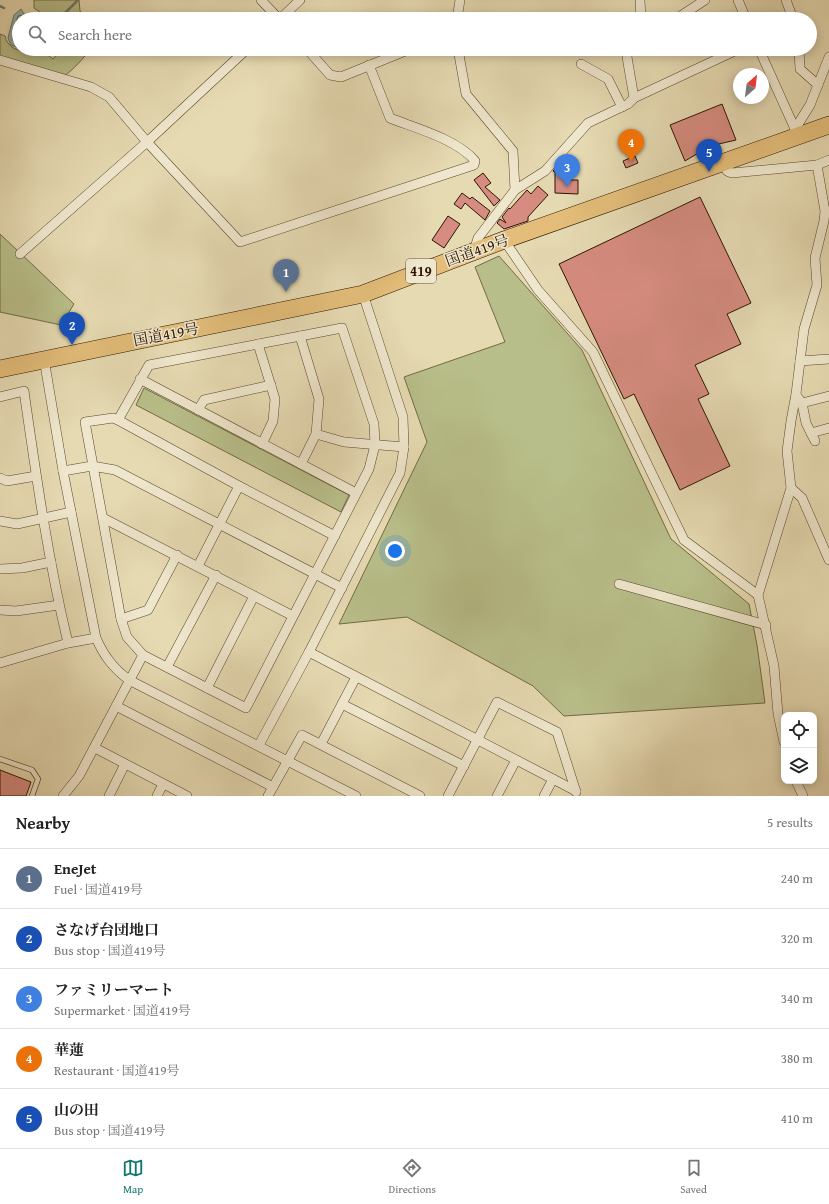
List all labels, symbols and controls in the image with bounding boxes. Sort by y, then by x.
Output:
search box [12,12,817,56]
icon: search [26,23,48,45]
text: Search here [58,24,132,45]
north arrow [733,68,769,104]
pin: 4 [618,129,644,162]
pin: 5 [696,139,722,172]
pin: 3 [554,154,580,187]
street label: 国道419号 [442,229,512,271]
pin: 1 [273,259,299,292]
road number: 419 [406,259,436,283]
pin: 2 [59,312,85,345]
street label: 国道419号 [131,317,201,351]
your location [385,541,405,561]
map controls [781,712,817,784]
button: locate [781,712,817,748]
button: layers [781,748,817,784]
text: Nearby [16,810,70,835]
text: 5 results [767,813,813,832]
text: EneJet [54,858,96,879]
text: 1 [26,869,32,888]
text: 240 m [781,869,813,888]
text: Fuel · 国道419号 [54,880,143,899]
text: さなげ台団地口 [54,919,159,940]
text: 2 [26,929,32,948]
text: 320 m [781,929,813,948]
text: Bus stop · 国道419号 [54,941,165,960]
text: ファミリーマート [54,979,174,1000]
text: 3 [26,989,32,1008]
text: 340 m [781,989,813,1008]
text: Supermarket · 国道419号 [54,1001,191,1020]
text: 華蓮 [54,1039,84,1060]
text: 4 [26,1049,32,1068]
text: 380 m [781,1049,813,1068]
text: Restaurant · 国道419号 [54,1061,179,1080]
text: 山の田 [54,1099,99,1120]
text: 5 [26,1109,32,1128]
text: 410 m [781,1109,813,1128]
text: Bus stop · 国道419号 [54,1121,165,1140]
tab: Map [122,1157,144,1197]
tab: Directions [389,1157,436,1197]
tab: Saved [680,1157,707,1197]

